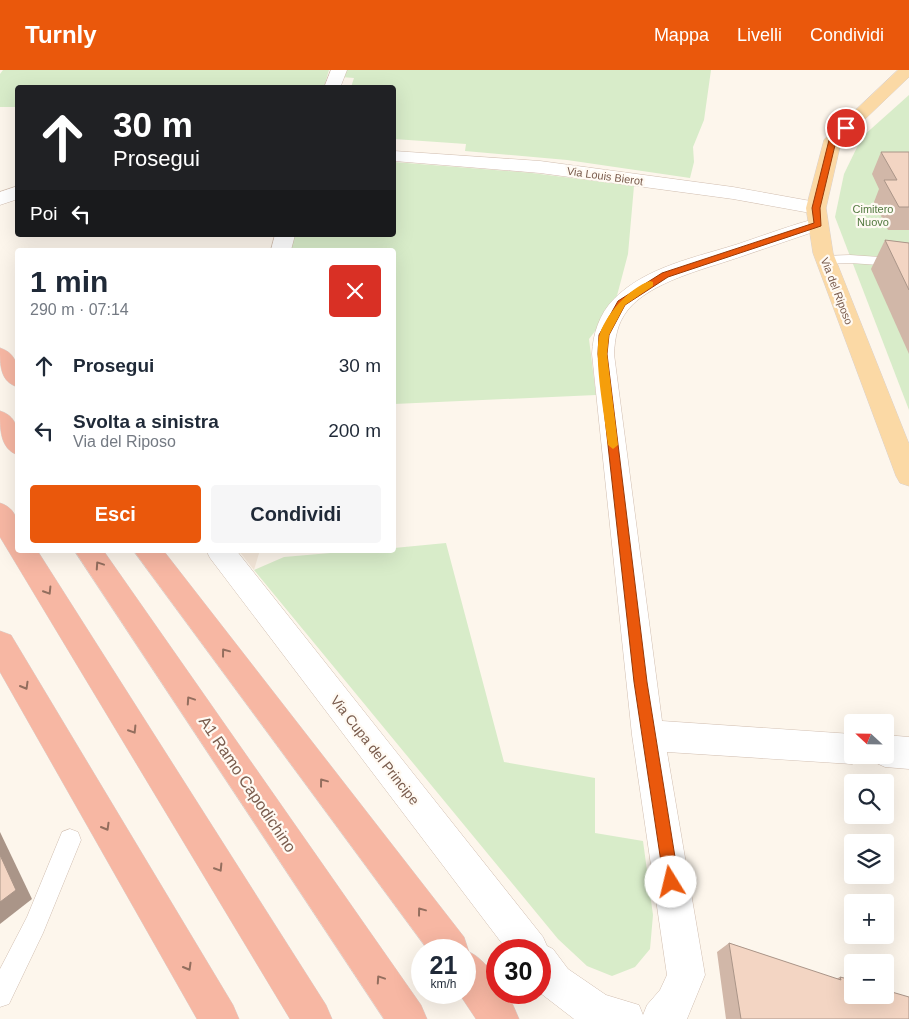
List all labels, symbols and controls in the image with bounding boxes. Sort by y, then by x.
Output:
text: Turnly [25,21,97,48]
text: Mappa [654,25,709,45]
text: Livelli [737,25,782,45]
text: Condividi [810,25,884,45]
icon: ahead [30,105,95,170]
text: 30 m [113,105,193,144]
pin [825,107,867,149]
icon: arrive [832,114,860,142]
text: Prosegui [113,146,200,171]
street label: Via Louis Bierot [566,165,644,187]
icon: left [67,200,95,228]
text: Poi [30,203,57,224]
park label: Cimitero Nuovo [853,203,893,228]
street label: Via del Riposo [819,256,855,326]
text: 1 min [30,265,108,298]
button: close [329,265,381,317]
text: 290 m · 07:14 [30,301,129,318]
icon: ahead [30,352,58,380]
text: Prosegui [73,355,154,376]
text: 30 m [339,355,381,376]
text: Svolta a sinistra [73,411,219,432]
icon: left [30,417,58,445]
text: 200 m [328,420,381,441]
text: Via del Riposo [73,433,176,450]
button: Esci [30,485,201,543]
button: Condividi [211,485,381,543]
one-way arrow [96,562,105,571]
one-way arrow [41,586,51,595]
one-way arrow [222,648,231,658]
one-way arrow [18,681,28,690]
street label: Via Cupa del Principe [327,692,423,808]
one-way arrow [187,696,196,705]
street label: A1 Ramo Capodichino [196,713,299,855]
north arrow [844,714,894,764]
map controls [844,714,894,1004]
one-way arrow [127,724,137,733]
button: search [844,774,894,824]
one-way arrow [320,778,329,788]
one-way arrow [100,821,110,830]
button: layers [844,834,894,884]
position arrow [644,855,696,907]
one-way arrow [212,863,222,872]
button: + [844,894,894,944]
one-way arrow [419,908,427,917]
speed limit sign: 30 [486,939,551,1004]
text: 21 [430,951,457,979]
button: − [844,954,894,1004]
one-way arrow [182,961,192,970]
one-way arrow [377,975,386,984]
text: km/h [430,977,457,991]

